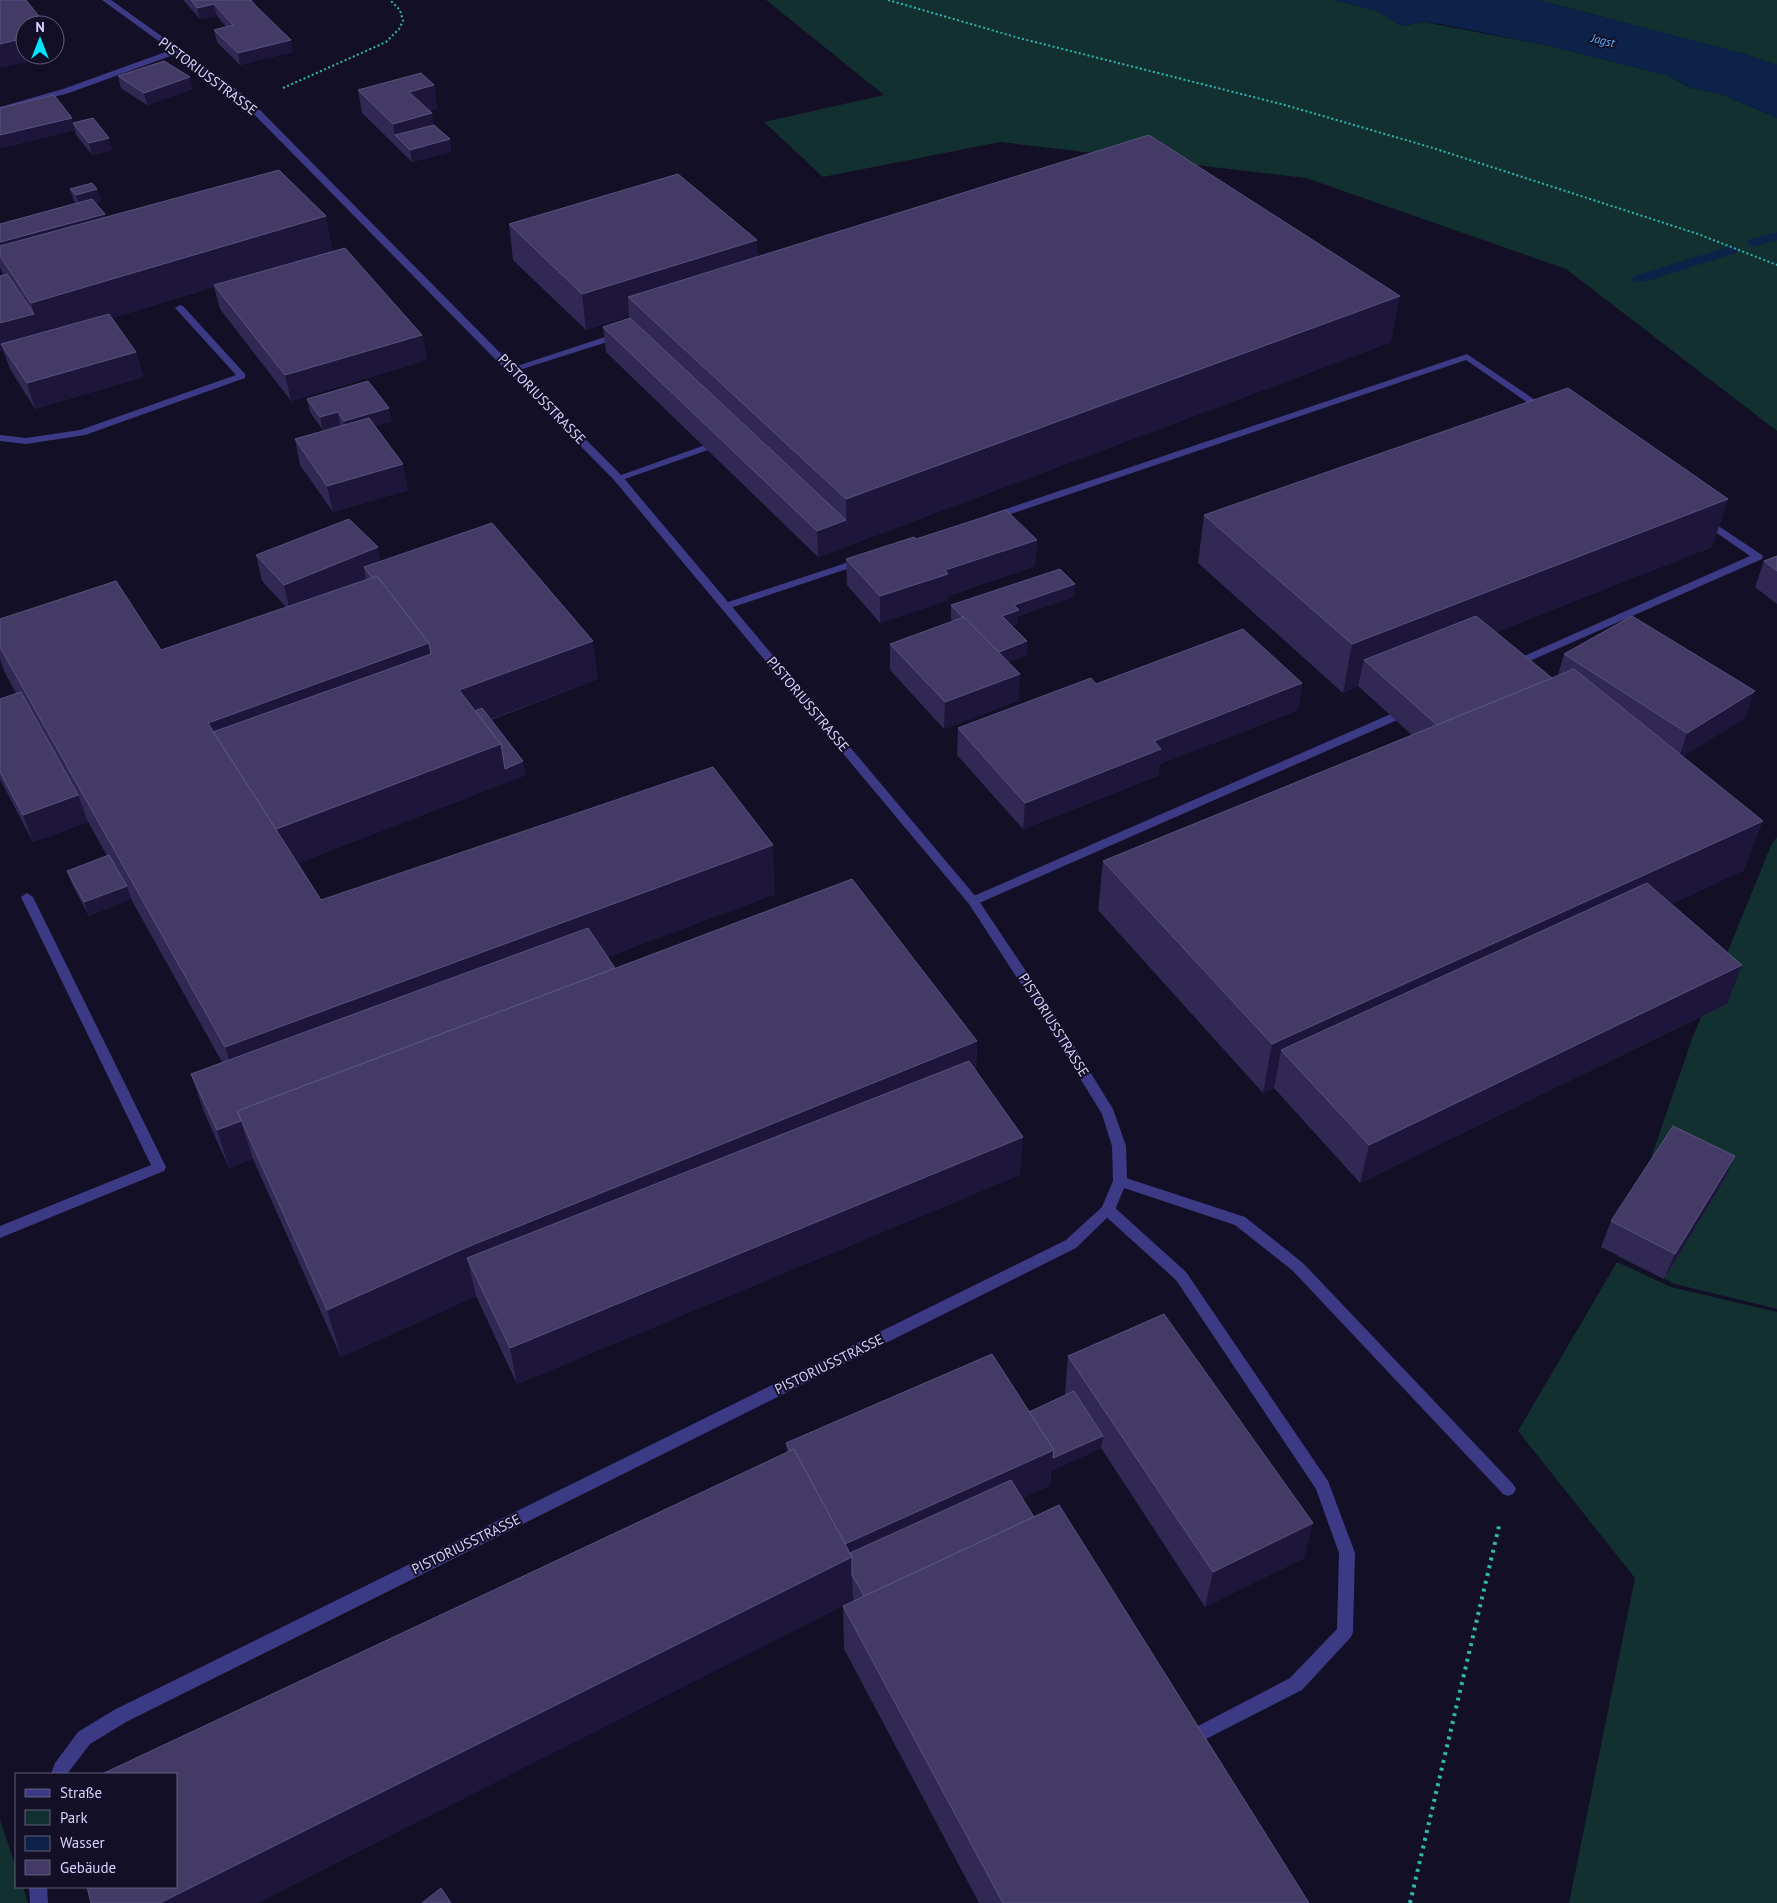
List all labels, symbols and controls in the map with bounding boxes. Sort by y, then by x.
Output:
north arrow [15,15,65,65]
text: N [35,18,45,36]
water label: Jagst [1589,30,1617,50]
street label: PISTORIUSSTRASSE [155,33,261,119]
street label: PISTORIUSSTRASSE [494,350,590,448]
street label: PISTORIUSSTRASSE [763,653,853,755]
street label: PISTORIUSSTRASSE [1015,970,1093,1080]
street label: PISTORIUSSTRASSE [772,1330,886,1398]
street label: PISTORIUSSTRASSE [409,1510,523,1578]
legend [15,1773,178,1888]
text: Straße [60,1783,102,1802]
text: Park [60,1808,88,1827]
text: Wasser [60,1833,105,1852]
text: Gebäude [60,1858,116,1877]

